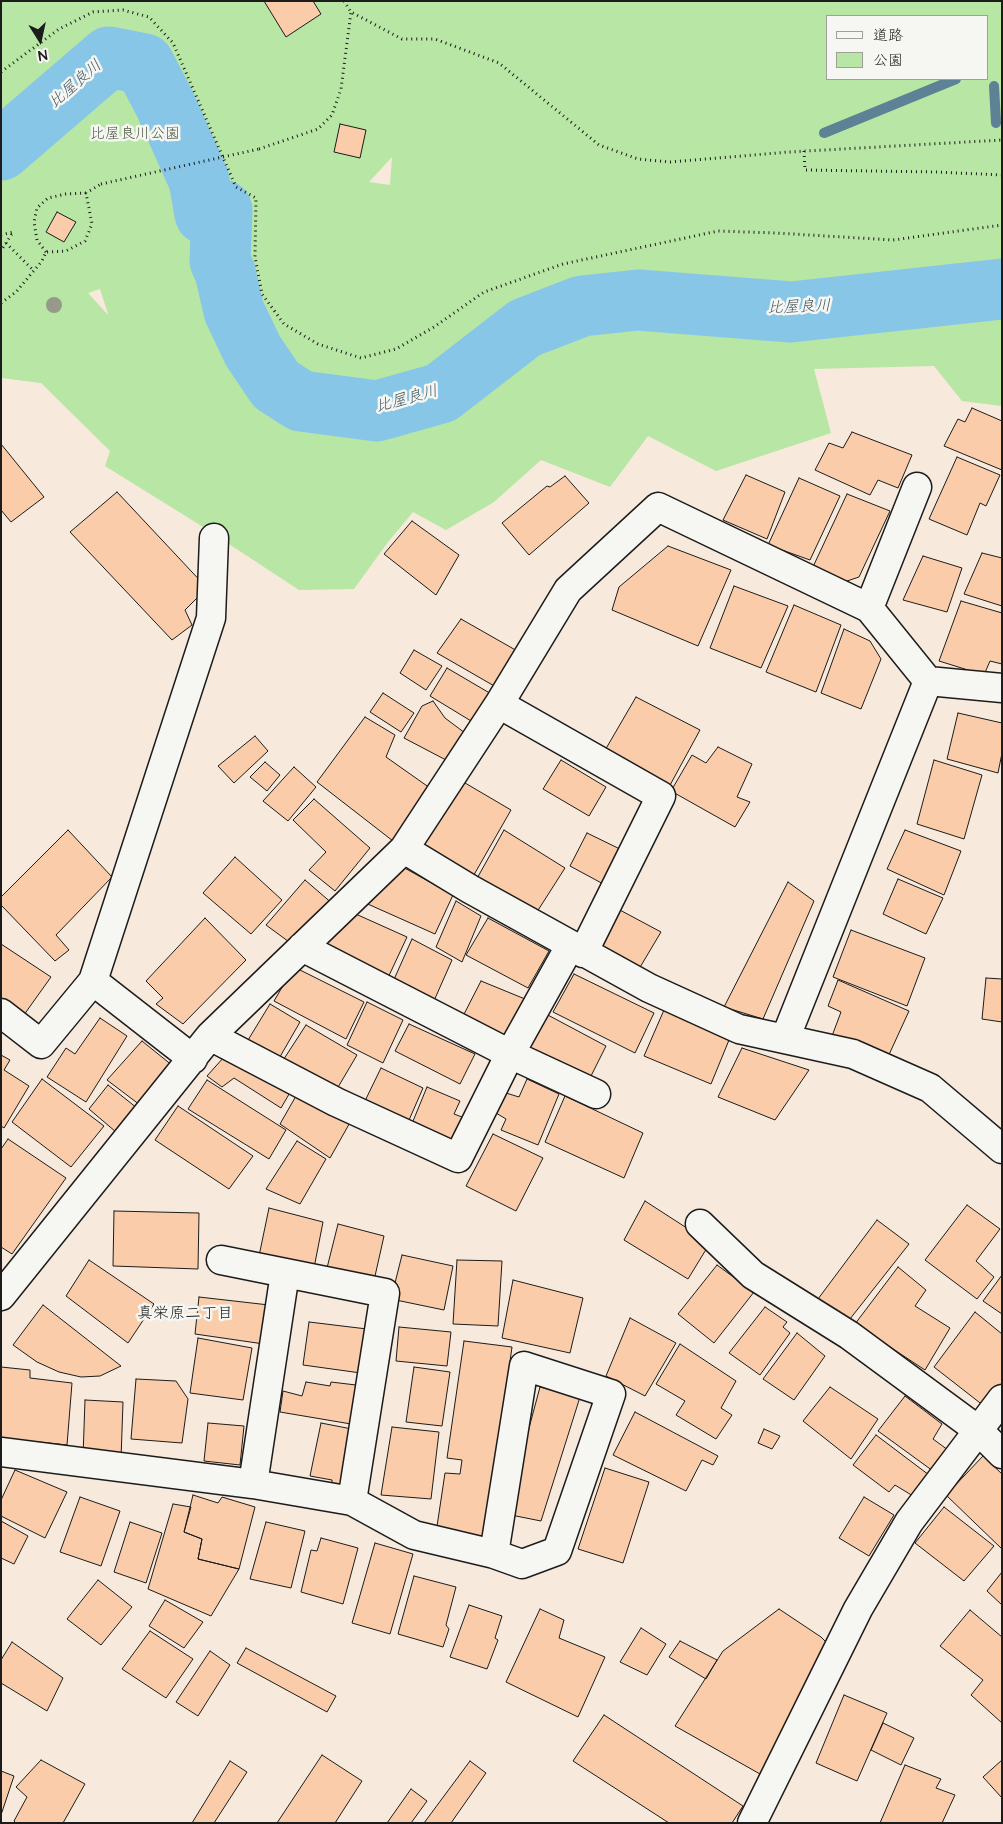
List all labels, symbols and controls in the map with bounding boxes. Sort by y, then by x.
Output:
north arrow [15,15,65,65]
legend [826,15,988,80]
text: 道路 [873,25,903,46]
text: N [37,44,49,65]
text: 公園 [873,50,903,71]
water label: 比屋良川 [46,57,106,113]
park label: 比屋良川公園 [90,126,180,144]
water label: 比屋良川 [767,297,831,319]
water label: 比屋良川 [374,382,440,418]
district label: 真栄原二丁目 [137,1305,233,1325]

